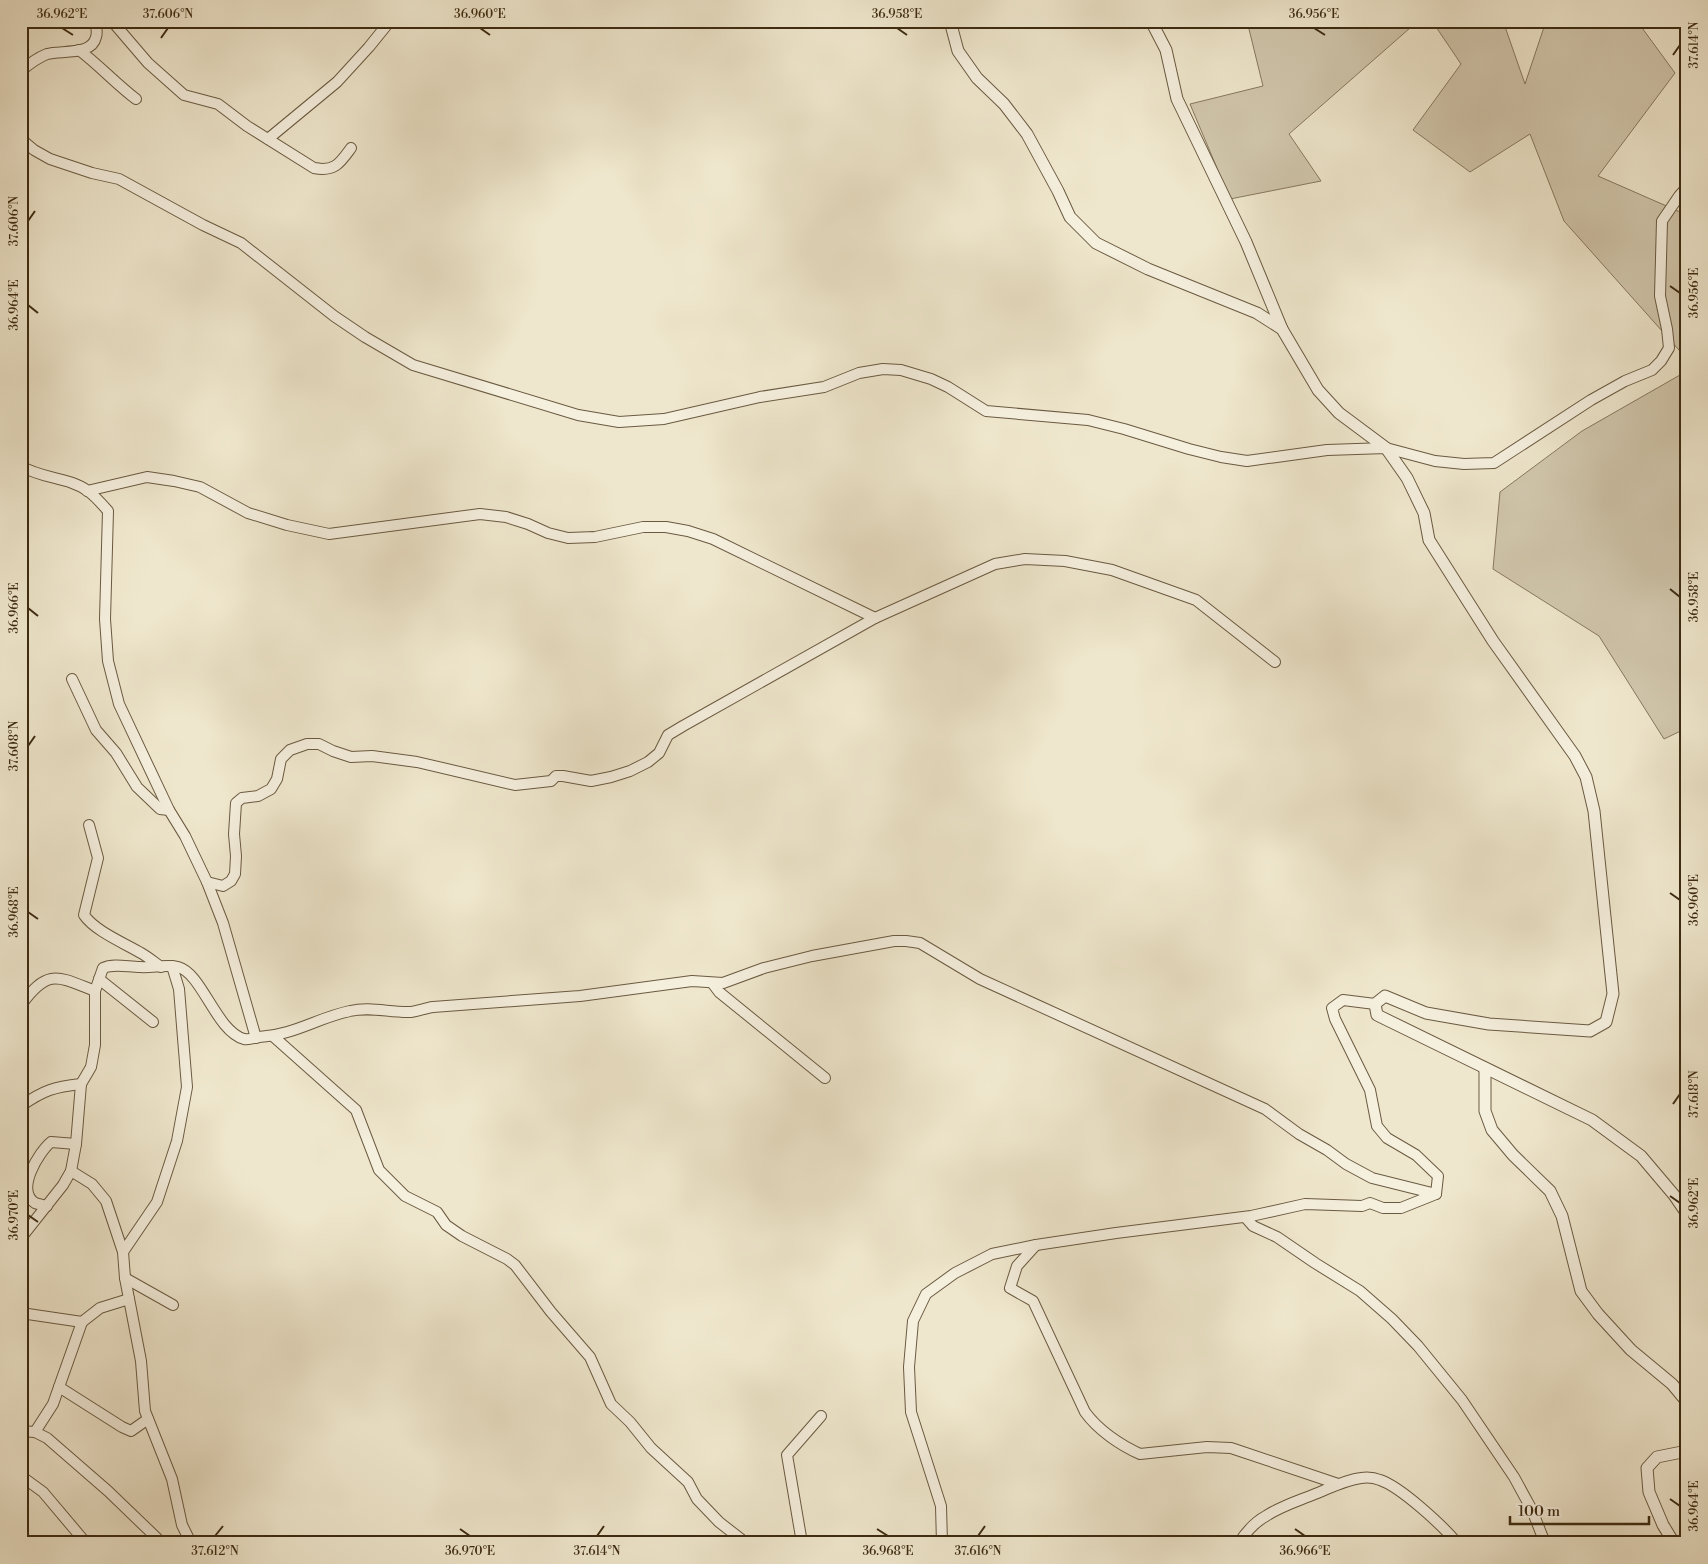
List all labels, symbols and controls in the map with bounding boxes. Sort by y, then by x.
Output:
text: 36.962°E [37,7,87,22]
text: 37.606°N [143,7,193,22]
text: 36.960°E [454,7,506,22]
text: 36.958°E [872,7,922,22]
text: 36.956°E [1289,7,1339,22]
text: 37.614°N [1687,22,1702,68]
text: 37.606°N [7,196,22,246]
text: 36.956°E [1687,268,1702,318]
text: 36.964°E [7,279,22,331]
text: 36.958°E [1687,572,1702,622]
text: 36.966°E [7,582,22,634]
text: 37.608°N [7,721,22,771]
text: 36.960°E [1687,874,1702,926]
text: 36.968°E [7,886,22,938]
text: 37.618°N [1687,1070,1702,1118]
text: 36.962°E [1687,1178,1702,1228]
text: 36.970°E [7,1190,22,1240]
text: 36.964°E [1687,1480,1702,1532]
scale bar [1510,1494,1649,1526]
text: 100 m [1518,1502,1560,1521]
text: 37.612°N [191,1544,239,1559]
text: 36.970°E [445,1544,495,1559]
text: 37.614°N [574,1544,620,1559]
text: 36.968°E [862,1544,914,1559]
text: 37.616°N [954,1544,1002,1559]
text: 36.966°E [1279,1544,1331,1559]

